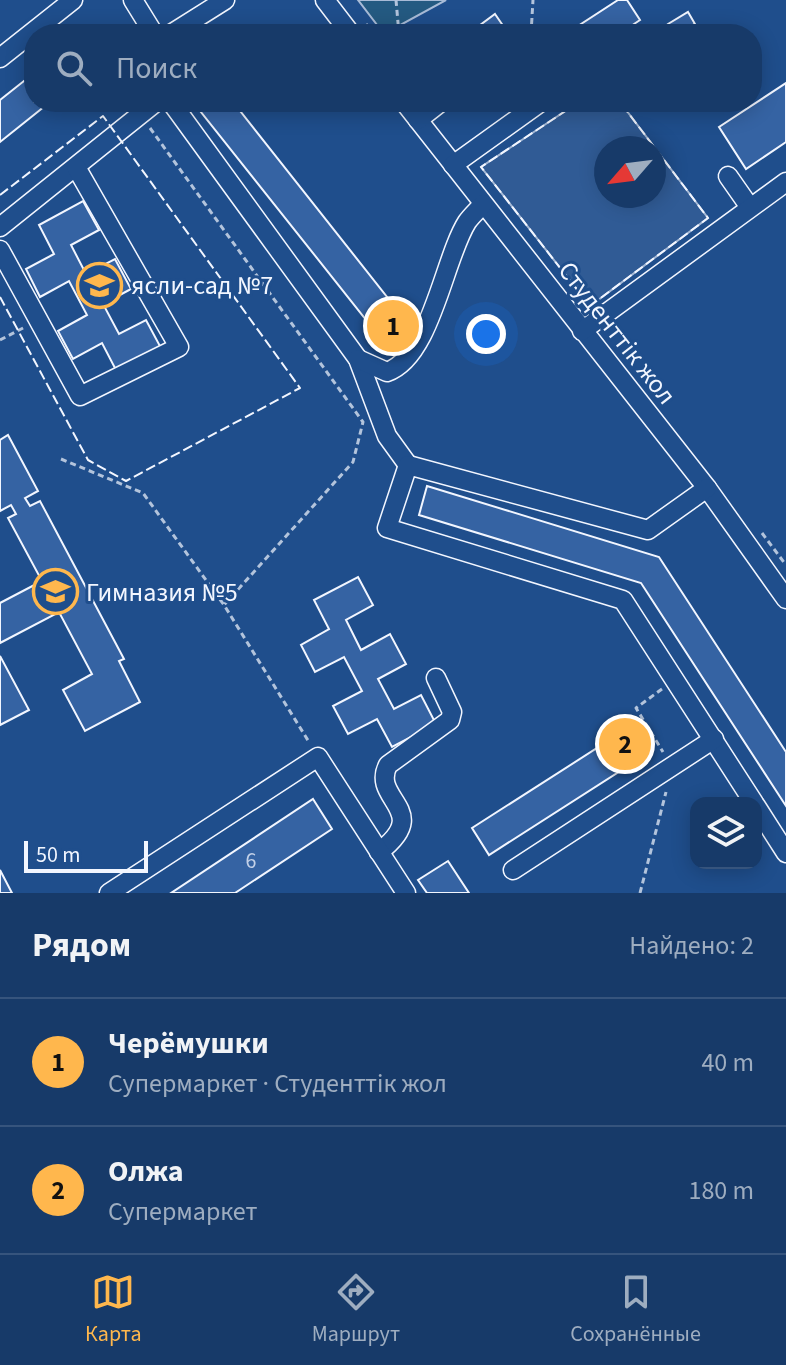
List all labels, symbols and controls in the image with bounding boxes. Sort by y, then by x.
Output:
search box [24,24,762,112]
icon: search [52,46,96,90]
text: Поиск [116,47,197,90]
north arrow [594,136,666,208]
street label: Студенттік жол [549,254,685,412]
school or university icon: ясли-сад №7 [76,261,124,309]
place label: ясли-сад №7 [131,267,273,304]
pin: 1 [367,296,419,356]
your location [466,314,506,354]
school or university icon: Гимназия №5 [31,568,79,616]
place label: Гимназия №5 [86,574,238,611]
pin: 2 [599,714,651,774]
map controls [690,797,762,869]
button: layers [690,797,762,869]
scale bar [24,837,148,873]
text: 50 m [36,839,81,871]
house number: 6 [246,845,257,877]
text: Рядом [32,921,131,970]
text: Найдено: 2 [629,927,754,964]
text: Черёмушки [108,1022,269,1065]
text: 1 [51,1044,65,1081]
text: 40 m [701,1044,754,1081]
text: Супермаркет · Студенттік жол [108,1065,447,1102]
text: Олжа [108,1150,184,1193]
text: 2 [51,1172,65,1209]
text: 180 m [688,1172,754,1209]
text: Супермаркет [108,1193,257,1230]
tab: Карта [85,1270,142,1350]
tab: Маршрут [312,1270,400,1350]
tab: Сохранённые [570,1270,701,1350]

